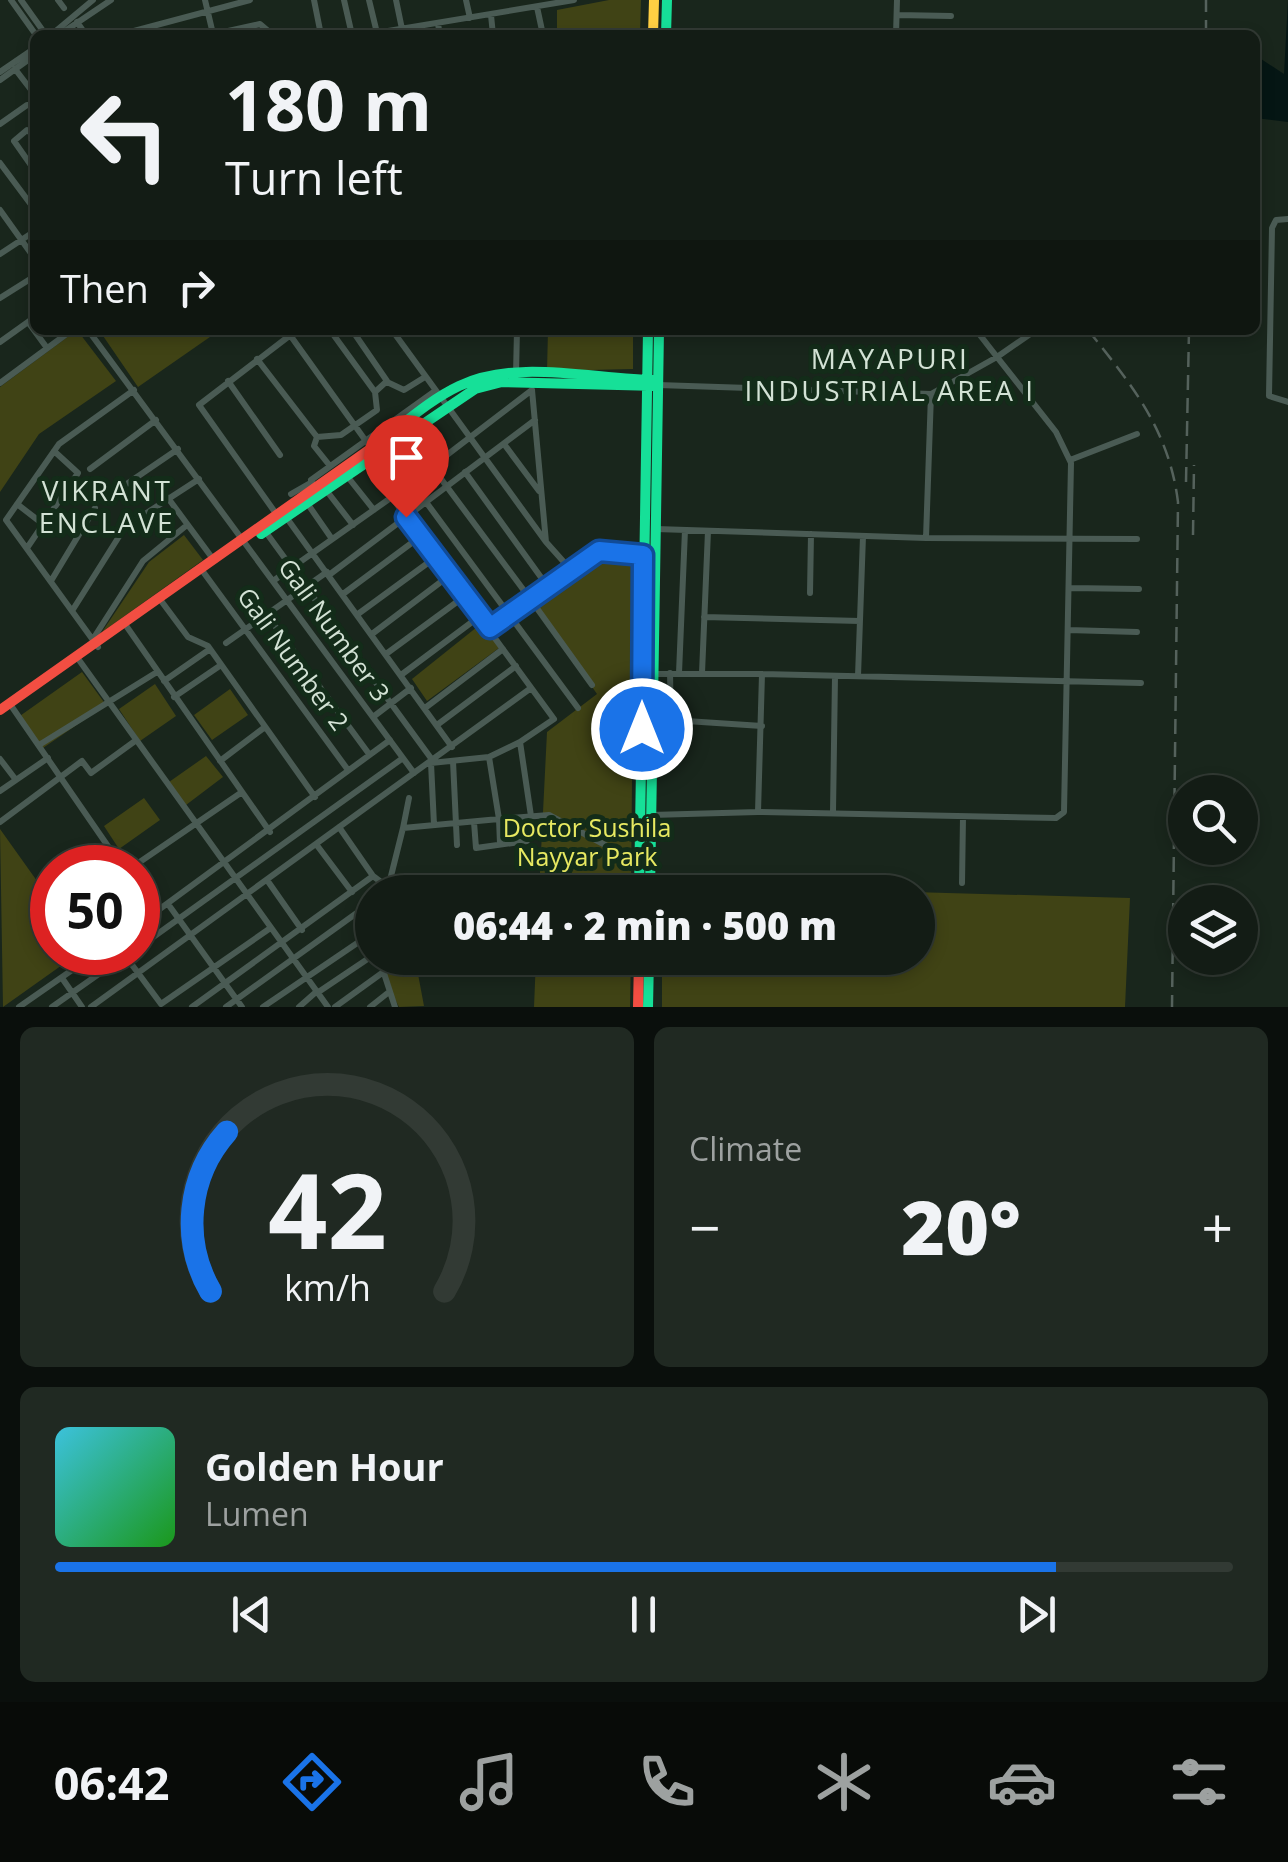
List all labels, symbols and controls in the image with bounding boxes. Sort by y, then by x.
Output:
text: 180 m [225,56,432,152]
icon: left [60,70,190,200]
text: Turn left [225,147,403,208]
icon: right [169,260,224,315]
text: Then [60,262,149,314]
district label: MAYAPURI INDUSTRIAL AREA I [745,339,1035,409]
pin [364,415,449,518]
icon: arrive [379,430,434,485]
district label: VIKRANT ENCLAVE [39,471,175,541]
street label: Gali Number 3 [271,551,398,708]
street label: Gali Number 2 [230,580,357,737]
position arrow [590,677,694,781]
map controls [1168,775,1258,975]
button: search [1168,775,1258,865]
park label: Doctor Sushila Nayyar Park [503,810,671,873]
speed limit sign: 50 [30,845,160,975]
button: layers [1168,885,1258,975]
text: 06:44 · 2 min · 500 m [453,899,837,951]
text: Climate [689,1127,802,1170]
text: 42 [268,1138,386,1279]
text: 20° [901,1175,1021,1277]
text: − [689,1189,720,1264]
text: + [1202,1189,1233,1264]
text: km/h [284,1263,370,1311]
text: Golden Hour [205,1440,444,1492]
text: Lumen [205,1492,309,1535]
icon: previous [224,1587,279,1642]
icon: pause [616,1587,671,1642]
icon: next [1009,1587,1064,1642]
icon: directions [277,1747,347,1817]
icon: music [454,1747,524,1817]
icon: phone [632,1747,702,1817]
icon: climate [809,1747,879,1817]
icon: car [987,1747,1057,1817]
icon: filters [1164,1747,1234,1817]
text: 06:42 [54,1752,169,1813]

